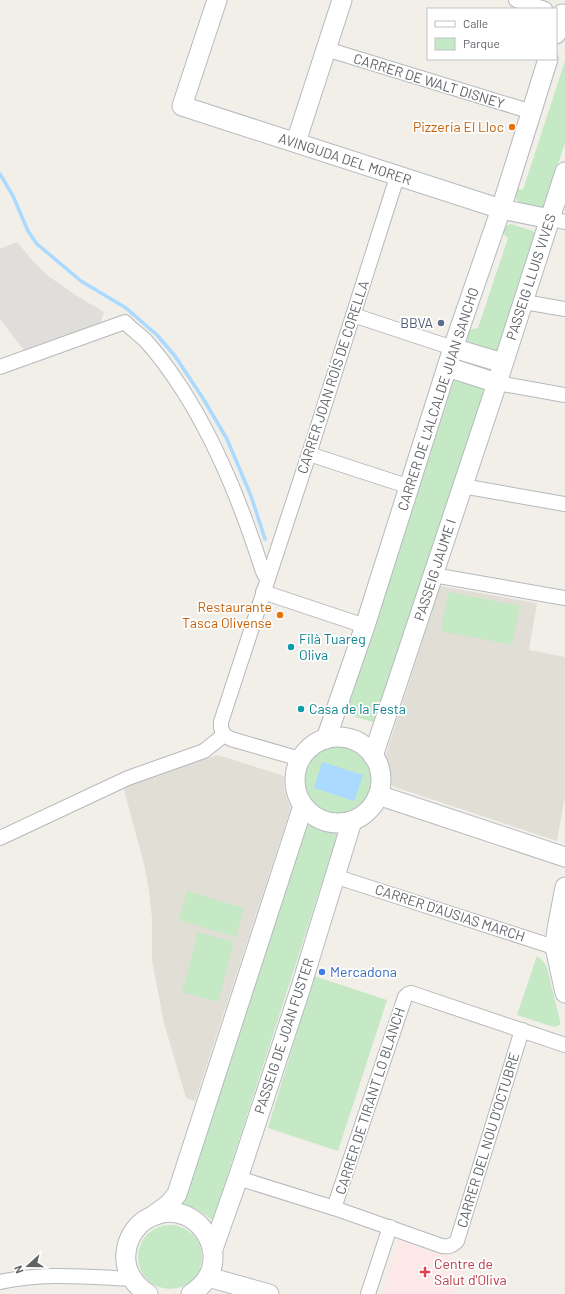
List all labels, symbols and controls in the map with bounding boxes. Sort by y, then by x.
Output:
legend [427,8,557,60]
text: Calle [463,16,488,30]
text: Parque [463,36,500,50]
street label: CARRER DE WALT DISNEY [352,49,507,112]
place label: Pizzeria El Lloc [413,118,504,135]
marker: Pizzeria El Lloc [507,122,517,132]
street label: AVINGUDA DEL MORER [277,129,414,188]
street label: PASSEIG LLUIS VIVES [502,211,559,342]
street label: CARRER JOAN ROÍS DE CORELLA [293,278,372,476]
street label: CARRER DE L'ALCALDE JUAN SANCHO [393,285,482,513]
place label: BBVA [400,314,433,331]
marker: BBVA [436,318,446,328]
street label: PASSEIG JAUME I [410,517,459,623]
place label: Restaurante Tasca Olivense [182,598,272,631]
marker: Restaurante Tasca Olivense [275,610,285,620]
place label: Filà Tuareg Oliva [299,630,366,663]
marker: Filà Tuareg Oliva [286,642,296,652]
place label: Casa de la Festa [309,700,406,717]
marker: Casa de la Festa [296,704,306,714]
street label: CARRER D'AUSIAS MARCH [373,880,527,945]
street label: PASSEIG DE JOAN FUSTER [250,956,317,1116]
place label: Mercadona [330,963,397,980]
marker: Mercadona [317,967,327,977]
street label: CARRER DE TIRANT LO BLANCH [331,1005,408,1197]
street label: CARRER DEL NOU D'OCTUBRE [453,1050,522,1230]
north arrow [8,1246,48,1286]
place label: Centre de Salut d'Oliva [434,1255,507,1288]
text: N [11,1264,26,1276]
marker: Centre de Salut d'Oliva [419,1266,431,1278]

